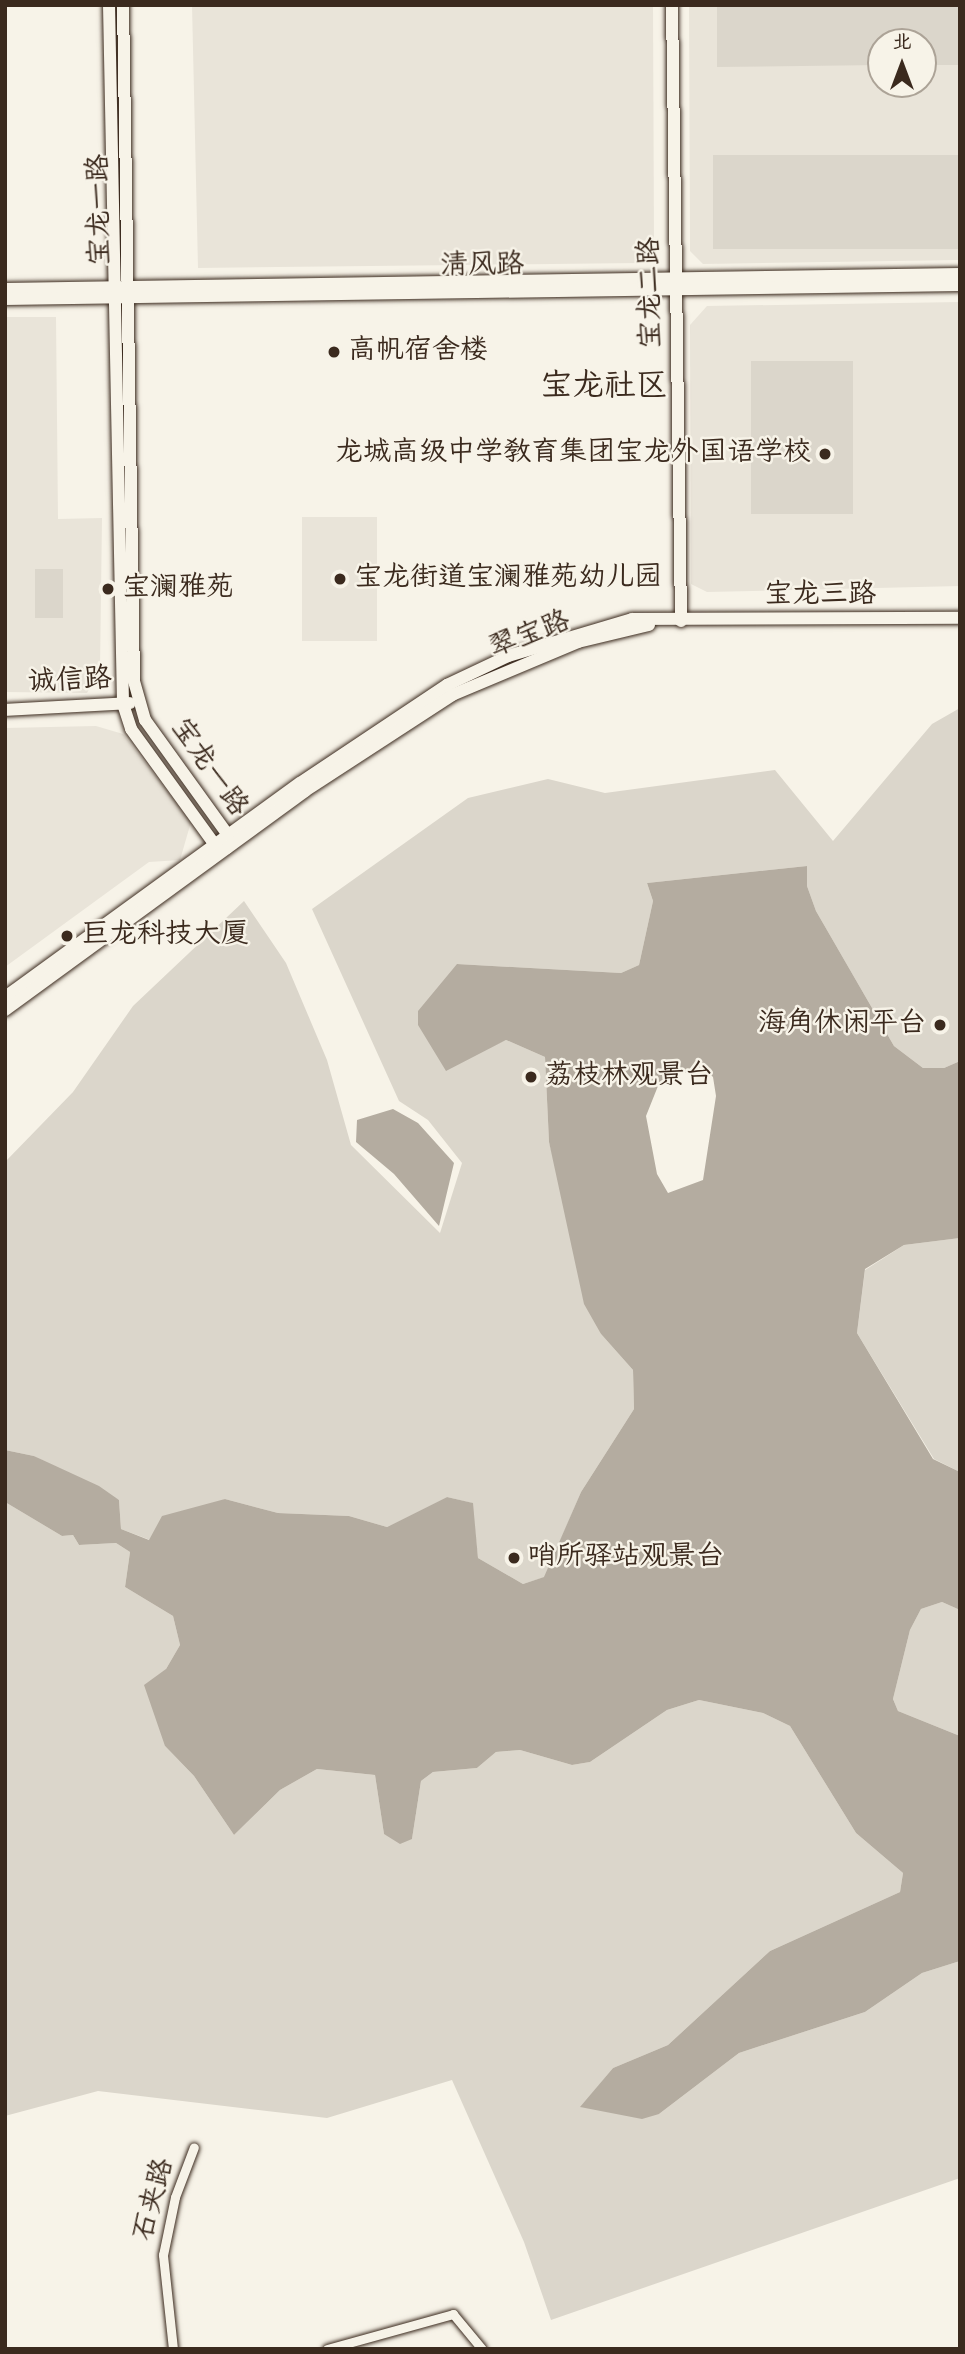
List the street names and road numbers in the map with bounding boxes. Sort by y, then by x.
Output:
street label: 宝龙一路 [83,154,119,266]
street label: 宝龙二路 [634,237,670,349]
street label: 清风路 [440,249,524,285]
street label: 宝龙三路 [764,579,876,613]
street label: 翠宝路 [485,605,575,667]
street label: 诚信路 [27,663,113,701]
street label: 宝龙一路 [162,712,254,824]
street label: 石夹路 [128,2155,182,2245]

